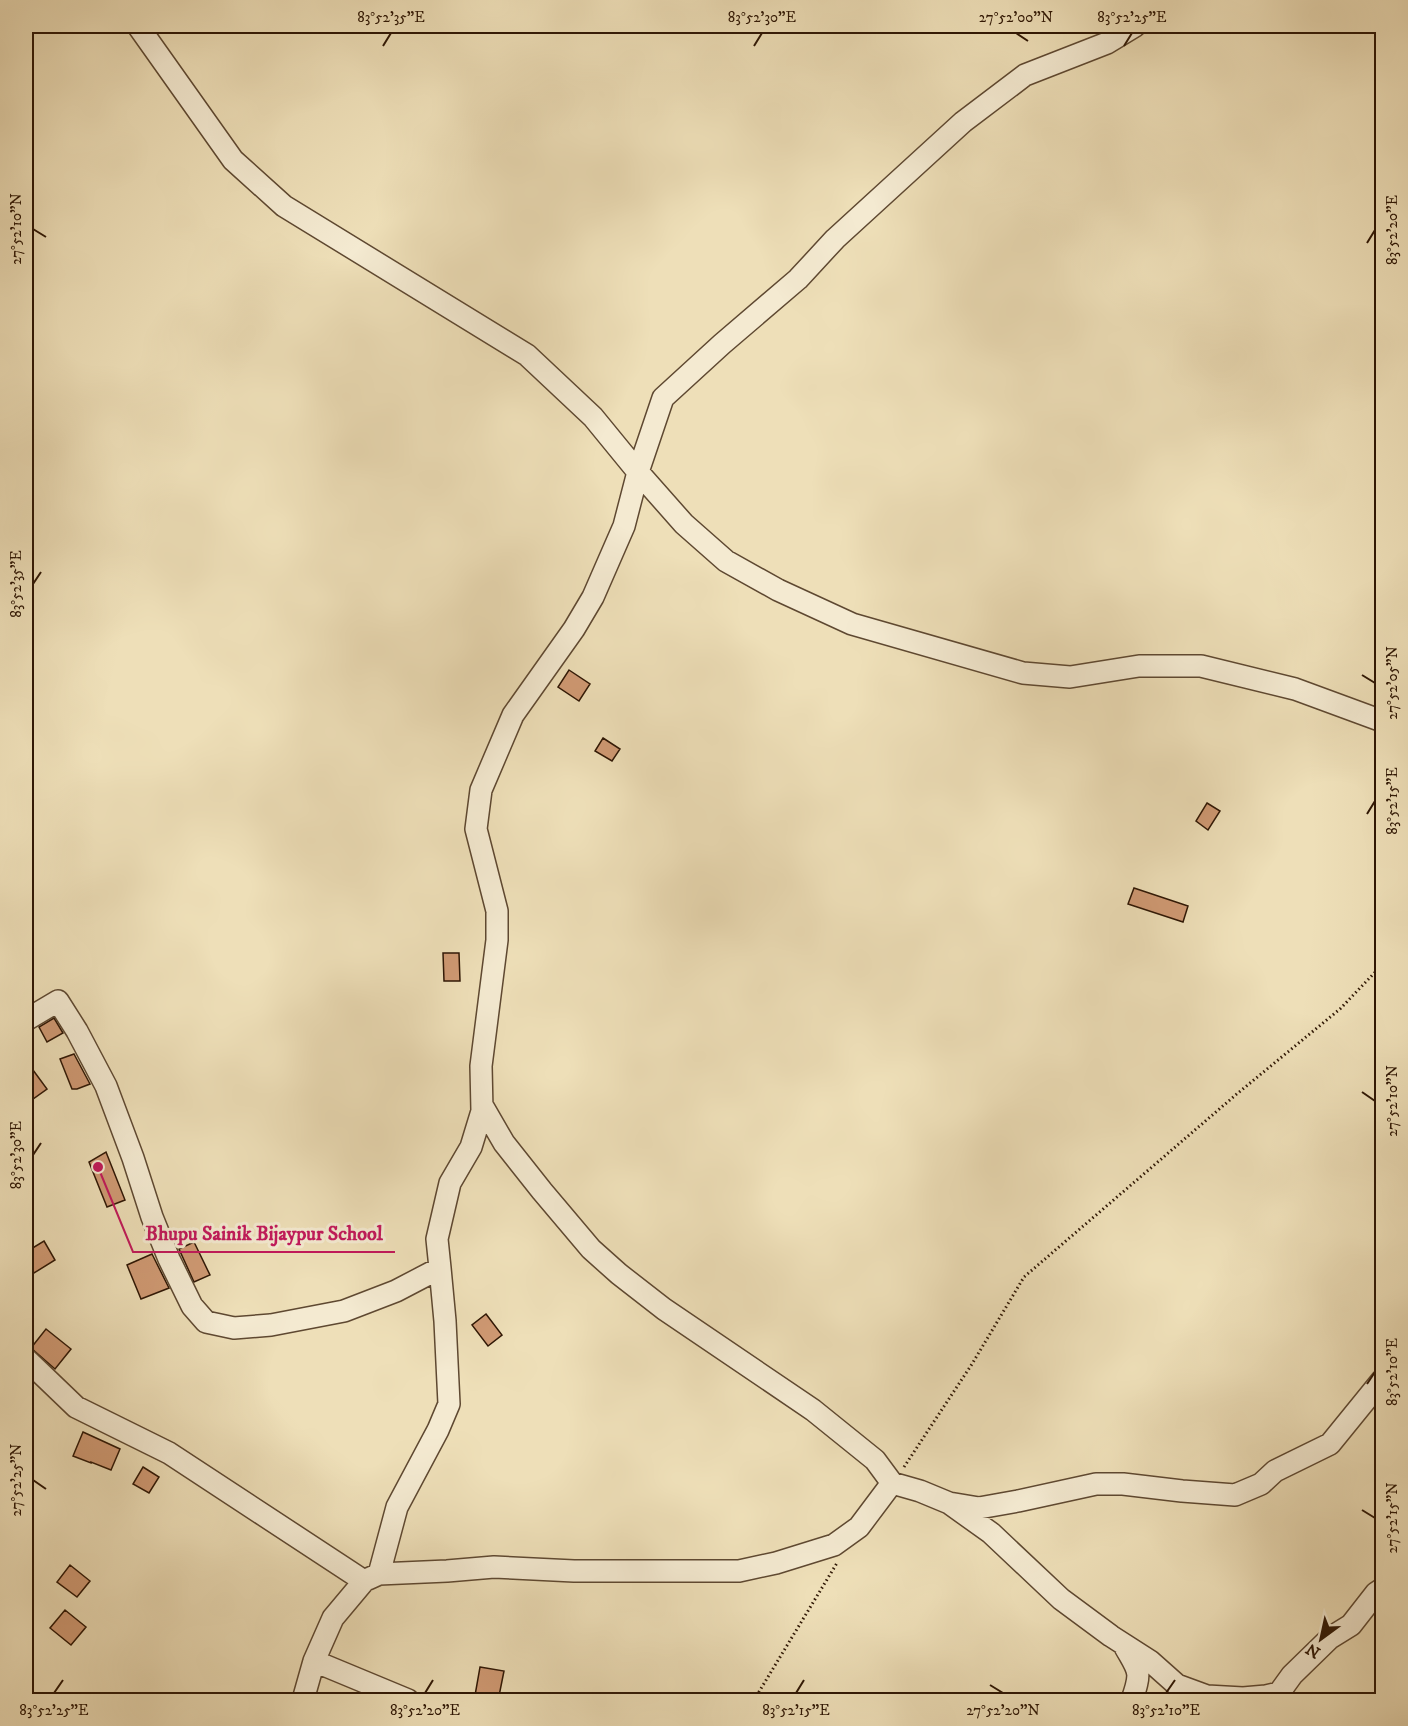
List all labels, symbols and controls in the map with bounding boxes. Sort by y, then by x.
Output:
text: 83°52'35"E [357,8,425,27]
text: 83°52'30"E [728,8,797,27]
text: 27°52'00"N [979,8,1053,27]
text: 83°52'25"E [1097,8,1167,27]
text: 27°52'10"N [7,193,26,265]
text: 83°52'20"E [1383,195,1402,265]
text: 83°52'35"E [7,550,26,618]
text: 27°52'05"N [1383,646,1402,720]
text: 83°52'15"E [1383,767,1402,835]
text: 27°52'10"N [1383,1065,1402,1137]
text: 83°52'30"E [7,1120,26,1189]
callout: Bhupu Sainik Bijaypur School [133,1214,395,1252]
text: Bhupu Sainik Bijaypur School [145,1222,384,1247]
text: 83°52'10"E [1383,1338,1402,1406]
text: 27°52'25"N [7,1444,26,1516]
text: 27°52'15"N [1383,1482,1402,1554]
north arrow [1291,1609,1351,1669]
text: N [1302,1639,1324,1663]
text: 83°52'25"E [19,1701,89,1720]
text: 83°52'20"E [390,1701,460,1720]
text: 83°52'15"E [762,1701,830,1720]
text: 27°52'20"N [966,1701,1040,1720]
text: 83°52'10"E [1132,1701,1200,1720]

